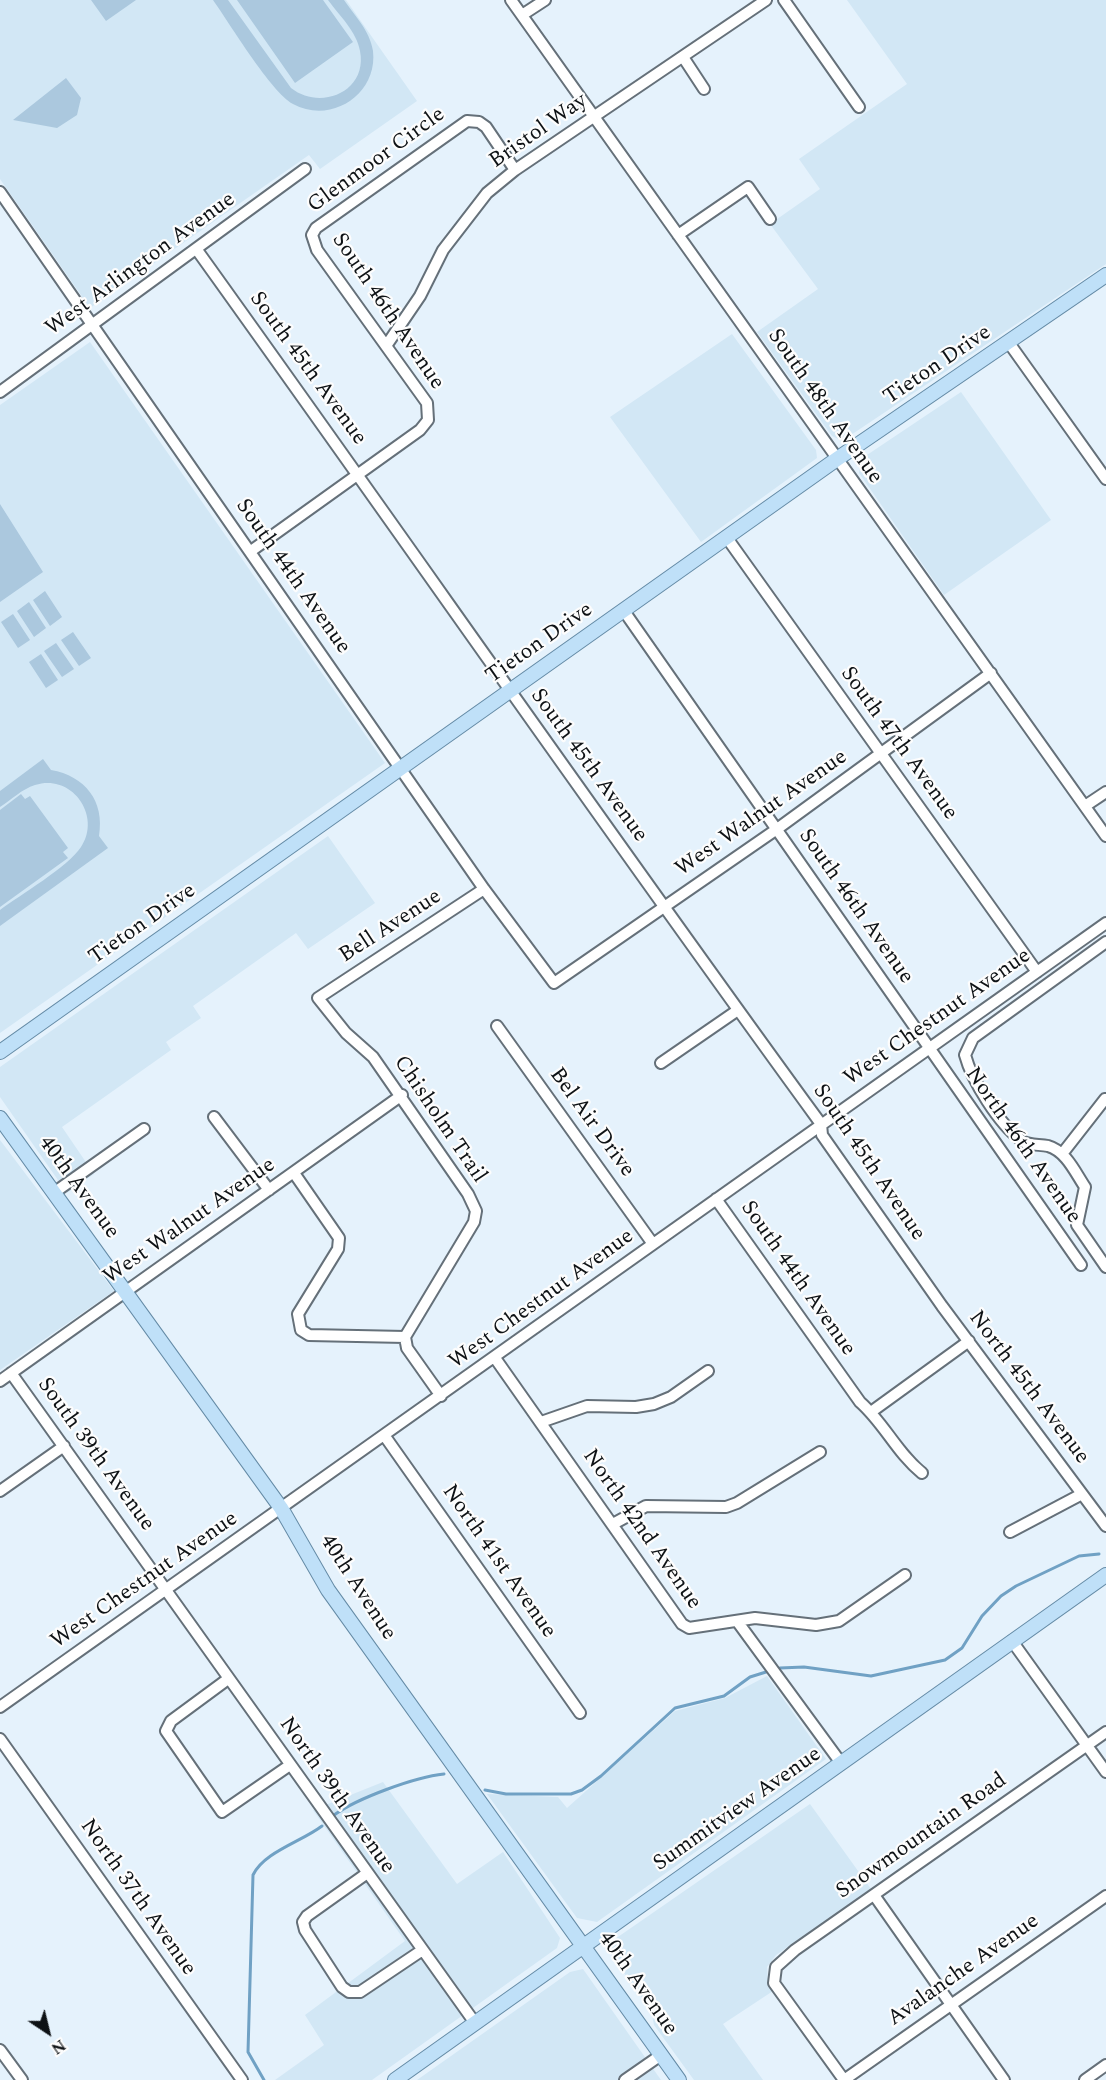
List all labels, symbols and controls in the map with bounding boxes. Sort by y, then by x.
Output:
street label: Bristol Way [485,89,593,175]
street label: Glenmoor Circle [303,102,451,220]
street label: West Arlington Avenue [41,187,241,343]
street label: South 46th Avenue [325,229,449,395]
street label: South 45th Avenue [242,287,372,451]
street label: Tieton Drive [879,320,997,412]
street label: South 48th Avenue [761,324,887,490]
street label: South 44th Avenue [229,494,355,660]
street label: Tieton Drive [482,598,598,690]
street label: South 47th Avenue [833,662,963,826]
street label: South 45th Avenue [523,684,653,848]
street label: West Walnut Avenue [671,745,853,883]
street label: South 46th Avenue [792,824,918,990]
street label: Tieton Drive [85,879,201,971]
street label: Bell Avenue [335,884,447,970]
street label: West Chestnut Avenue [839,943,1037,1093]
street label: Chisholm Trail [387,1051,491,1189]
street label: Bel Air Drive [542,1063,640,1183]
street label: North 46th Avenue [958,1063,1086,1229]
street label: South 45th Avenue [806,1080,930,1246]
street label: 40th Avenue [32,1131,124,1245]
street label: West Walnut Avenue [99,1153,281,1291]
street label: South 44th Avenue [734,1196,860,1362]
street label: West Chestnut Avenue [444,1224,640,1376]
street label: North 45th Avenue [962,1306,1094,1470]
street label: South 39th Avenue [30,1373,160,1537]
street label: North 42nd Avenue [576,1445,706,1615]
street label: North 41st Avenue [435,1480,561,1644]
street label: West Chestnut Avenue [46,1506,244,1656]
street label: 40th Avenue [313,1530,401,1646]
street label: North 39th Avenue [272,1713,400,1879]
street label: Summitview Avenue [649,1742,827,1878]
street label: Snowmountain Road [832,1768,1012,1906]
street label: North 37th Avenue [73,1815,201,1981]
street label: Avalanche Avenue [883,1909,1045,2033]
street label: 40th Avenue [592,1927,682,2041]
north arrow [18,2002,78,2062]
text: N [46,2033,71,2060]

